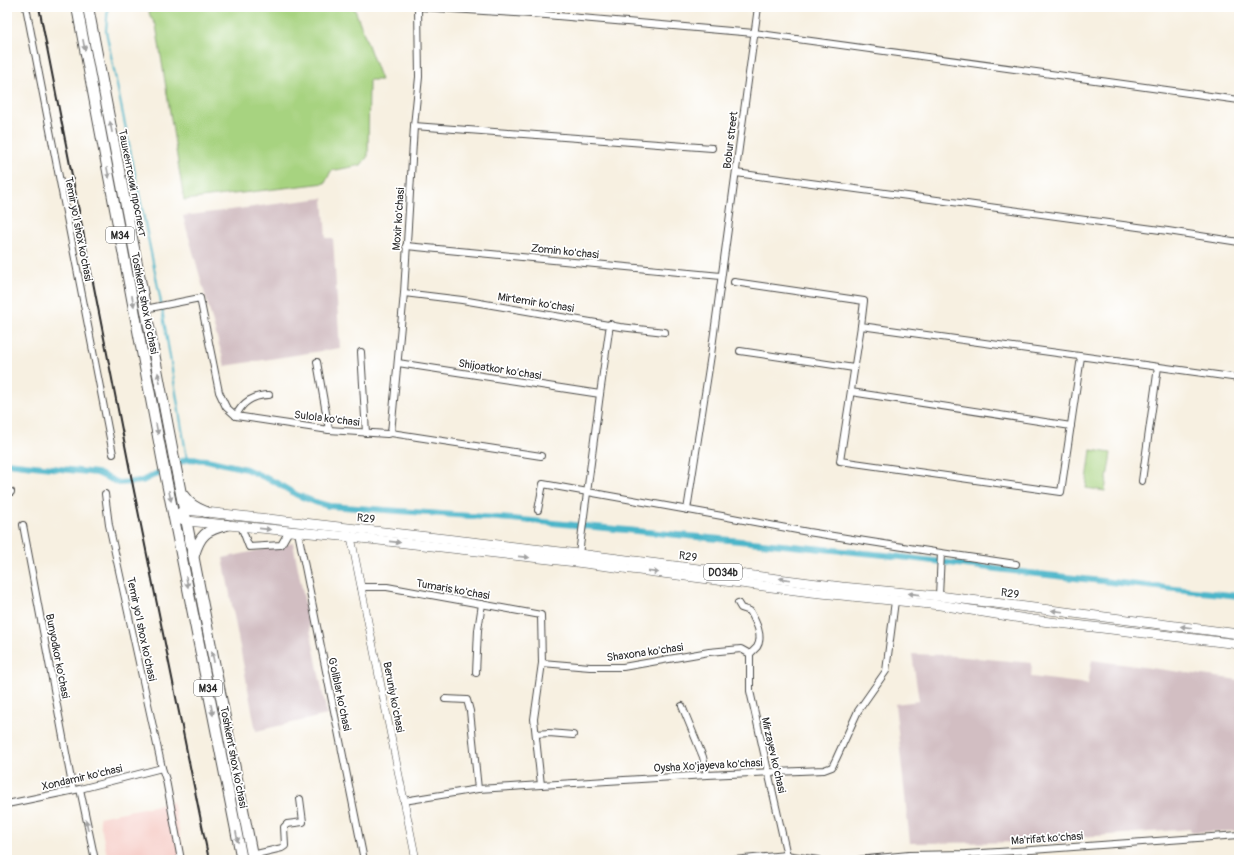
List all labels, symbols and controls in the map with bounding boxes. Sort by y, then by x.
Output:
one-way arrow [81,39,87,51]
street label: Bobur street [721,110,741,169]
one-way arrow [107,121,113,133]
street label: Ташкентский проспект [116,128,149,239]
one-way arrow [106,167,112,179]
street label: Temir yo'l shox ko'chasi [62,176,95,282]
street label: Moxir ko'chasi [390,187,407,251]
road number: M34 [106,227,134,243]
street label: Zomin ko'chasi [530,241,600,262]
street label: Toshkent shox ko'chasi [128,251,161,355]
street label: Mirtemir ko'chasi [497,290,575,315]
one-way arrow [130,295,136,307]
street label: Shijoatkor ko'chasi [458,357,542,382]
one-way arrow [155,372,161,385]
street label: Sulola ko'chasi [293,408,361,429]
one-way arrow [154,422,160,435]
one-way arrow [167,490,173,502]
street label: R29 [356,511,376,526]
one-way arrow [259,525,271,532]
one-way arrow [389,539,401,546]
street label: R29 [678,549,698,564]
one-way arrow [518,553,530,560]
road number: D034b [704,564,742,580]
one-way arrow [647,569,659,575]
street label: Temir yo'l shox ko'chasi [124,576,159,682]
one-way arrow [185,576,191,588]
one-way arrow [779,576,791,583]
street label: Tumaris ko'chasi [415,577,491,602]
street label: R29 [1000,586,1020,601]
one-way arrow [908,590,921,597]
one-way arrow [1051,608,1063,614]
street label: Bunyodkor ko'chasi [43,613,72,700]
one-way arrow [1180,624,1192,630]
street label: Shaxona ko'chasi [606,641,684,664]
one-way arrow [210,651,216,663]
street label: G'oliblar ko'chasi [325,656,354,732]
street label: Beruniy ko'chasi [380,661,407,734]
road number: M34 [194,680,222,696]
one-way arrow [210,704,216,716]
street label: Toshkent shox ko'chasi [217,705,250,809]
street label: Mirzayev ko'chasi [758,716,789,794]
street label: Oysha Xo'jayeva ko'chasi [653,756,763,775]
street label: Xondamir ko'chasi [41,762,124,793]
one-way arrow [84,819,90,831]
street label: Ma'rifat ko'chasi [1011,829,1084,847]
one-way arrow [235,831,241,844]

